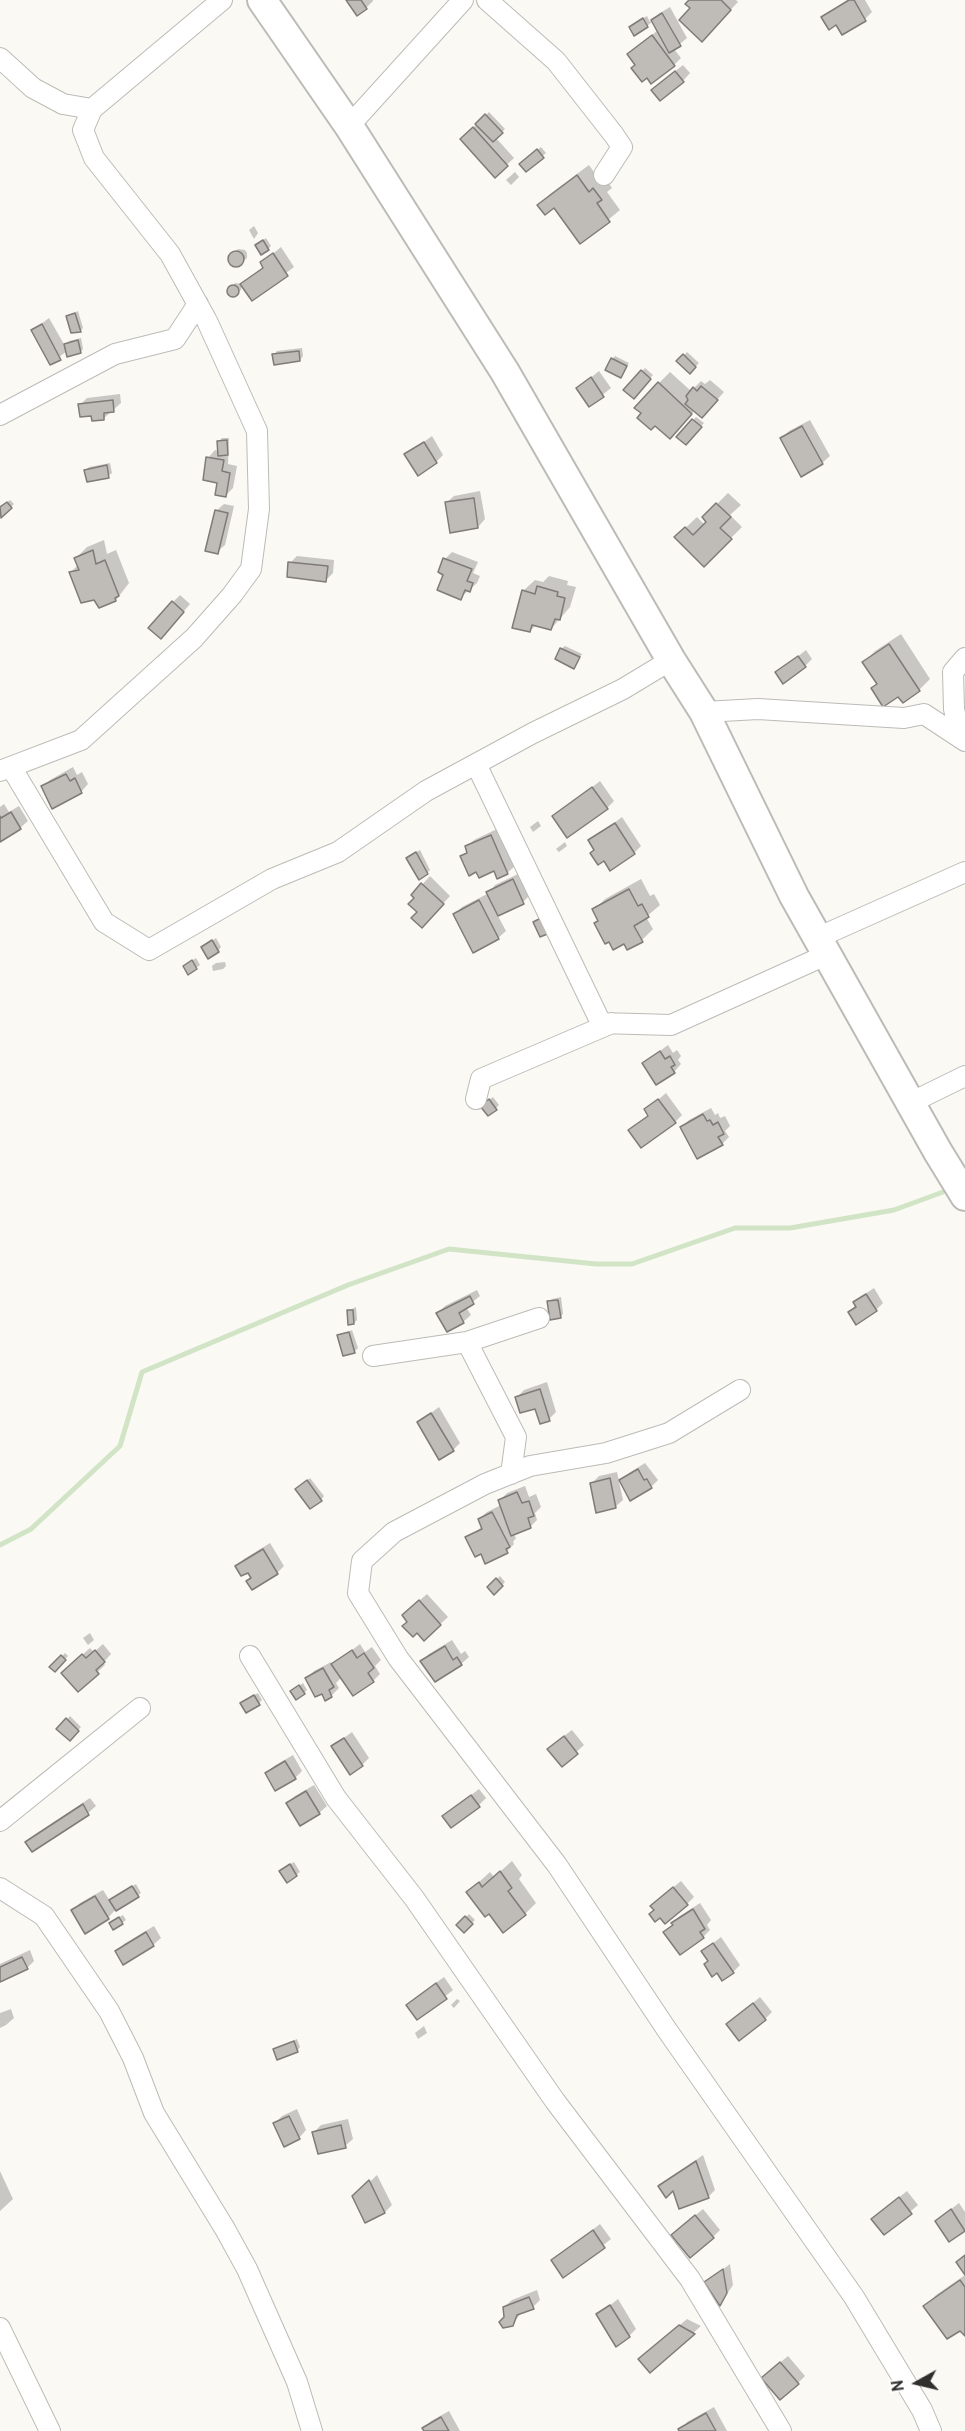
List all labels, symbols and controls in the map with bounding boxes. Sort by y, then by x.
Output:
north arrow [887,2353,947,2413]
text: N [888,2378,910,2393]

